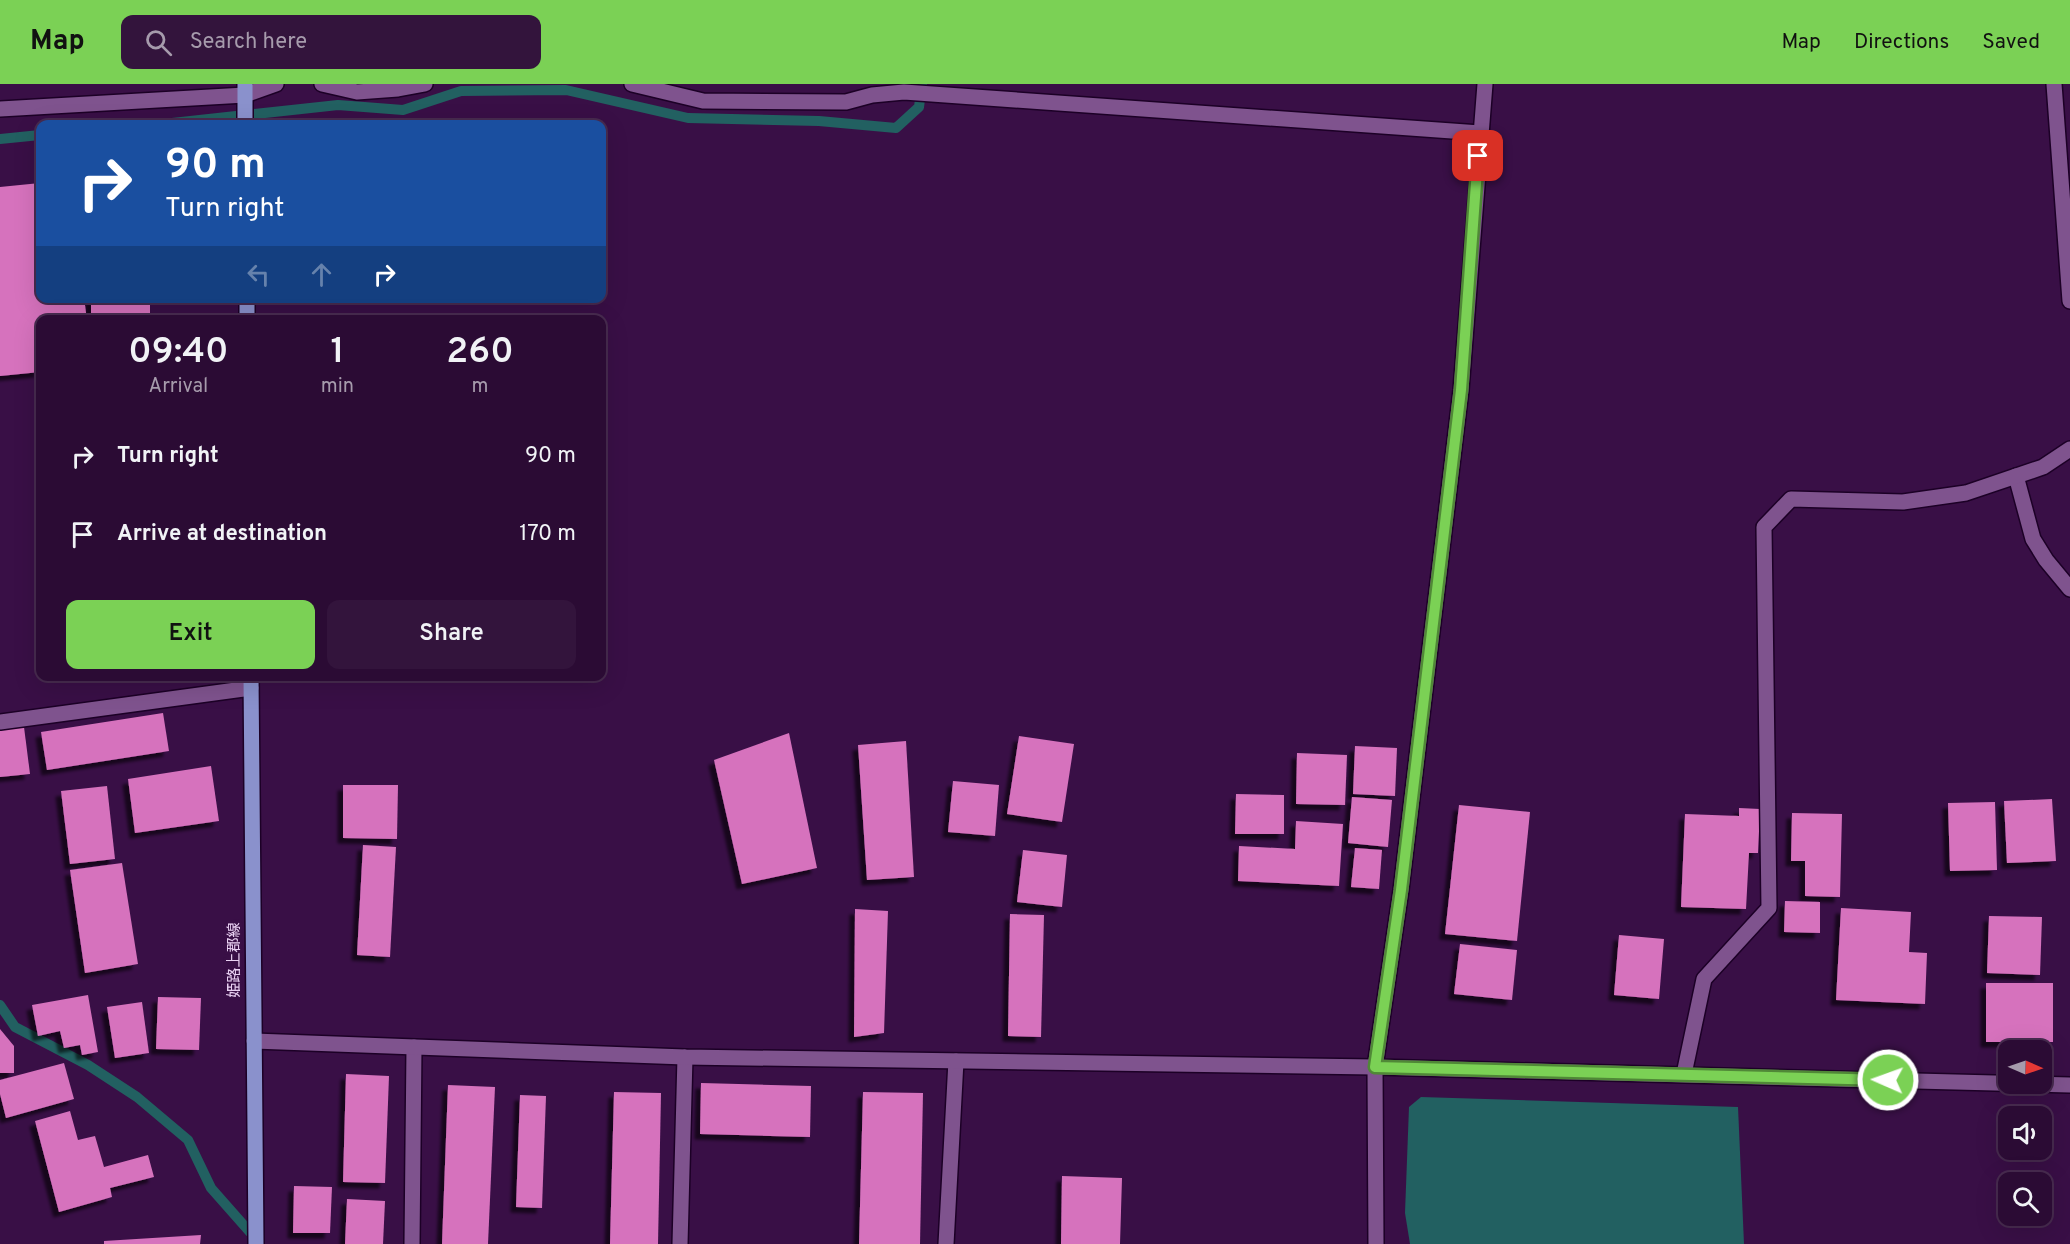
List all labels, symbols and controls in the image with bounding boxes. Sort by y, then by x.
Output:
search box [121,15,541,69]
text: Map [30,24,85,60]
icon: search [142,26,175,59]
text: Search here [190,29,307,56]
text: Map [1781,29,1821,56]
text: Directions [1854,29,1949,56]
text: Saved [1982,29,2040,56]
pin [1452,130,1503,181]
icon: arrive [1461,139,1494,172]
text: 90 m [165,140,266,193]
icon: right [66,144,144,222]
text: Turn right [165,192,284,226]
icon: left [242,258,275,291]
icon: ahead [305,258,338,291]
icon: right [368,258,401,291]
text: 09:40 [128,330,229,376]
text: 1 [330,330,344,376]
text: 260 [446,330,514,376]
text: Arrival [149,374,208,400]
text: min [321,374,354,400]
text: m [472,374,489,400]
icon: right [66,440,99,473]
text: Turn right [117,443,219,470]
text: 90 m [525,443,576,470]
icon: arrive [66,518,99,551]
text: Arrive at destination [117,521,327,548]
text: 170 m [519,521,576,548]
button: Exit [66,600,315,669]
button: Share [327,600,576,669]
street label: 姫路上郡線 [226,922,245,998]
north arrow [1998,1040,2052,1094]
map controls [1998,1040,2052,1226]
position arrow [1856,1048,1920,1112]
button: sound [1998,1106,2052,1160]
button: search [1998,1172,2052,1226]

